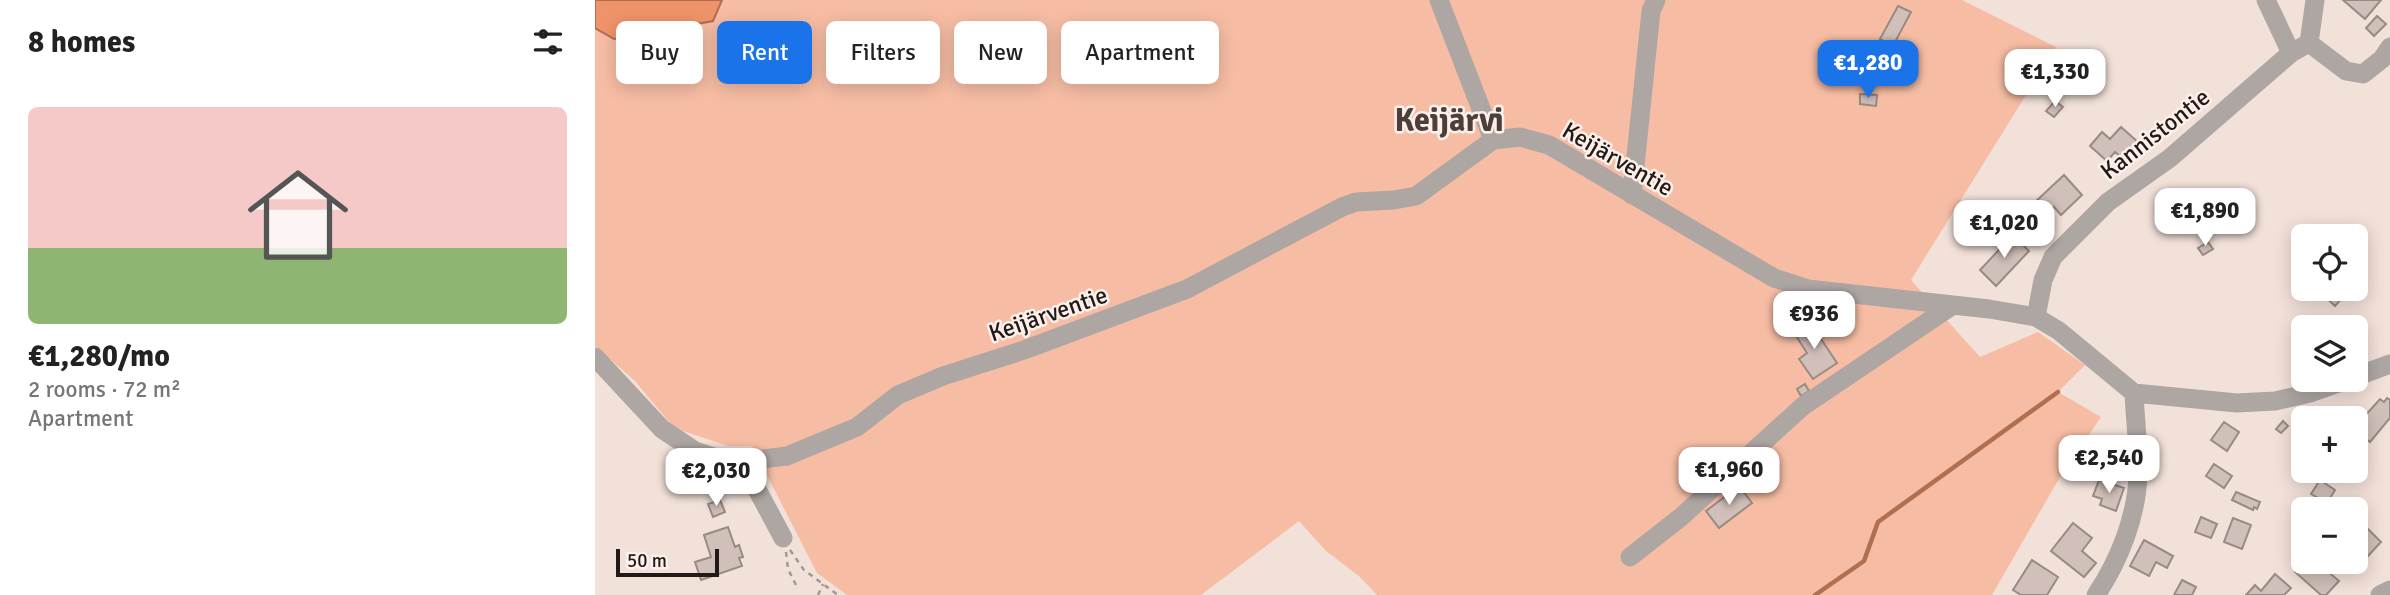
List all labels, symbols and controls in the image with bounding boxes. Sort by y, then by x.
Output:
chip: Buy [616,21,703,84]
chip: Rent [717,21,812,84]
chip: Filters [826,21,940,84]
chip: New [954,21,1047,84]
chip: Apartment [1061,21,1219,84]
icon: filters [529,23,567,61]
text: 8 homes [28,24,135,61]
pin: €1,280 [1811,41,1925,100]
text: €1,280 [1834,48,1902,77]
pin: €1,330 [1998,50,2112,109]
text: €1,330 [2021,57,2089,86]
street label: Kannistontie [2094,82,2216,186]
district label: Keijärvi [1394,101,1504,140]
street label: Keijärventie [1557,115,1679,203]
icon: home [235,152,361,278]
pin: €1,890 [2148,188,2262,248]
text: €1,890 [2171,196,2239,225]
pin: €1,020 [1947,201,2061,260]
text: €1,020 [1970,208,2038,237]
map controls [2291,224,2368,574]
button: locate [2291,224,2368,301]
street label: Keijärventie [985,280,1111,348]
pin: €936 [1773,292,1855,351]
text: €936 [1789,299,1839,328]
button: layers [2291,315,2368,392]
text: €1,280/mo [28,338,170,375]
text: 2 rooms · 72 m² [28,375,181,404]
text: Apartment [28,404,133,433]
button: + [2291,406,2368,483]
pin: €2,540 [2052,435,2166,495]
text: €2,540 [2075,443,2143,472]
pin: €2,030 [659,448,773,508]
pin: €1,960 [1672,448,1786,507]
text: €1,960 [1695,455,1763,484]
text: €2,030 [682,456,750,485]
button: − [2291,497,2368,574]
scale bar [616,546,719,578]
text: 50 m [627,549,667,573]

